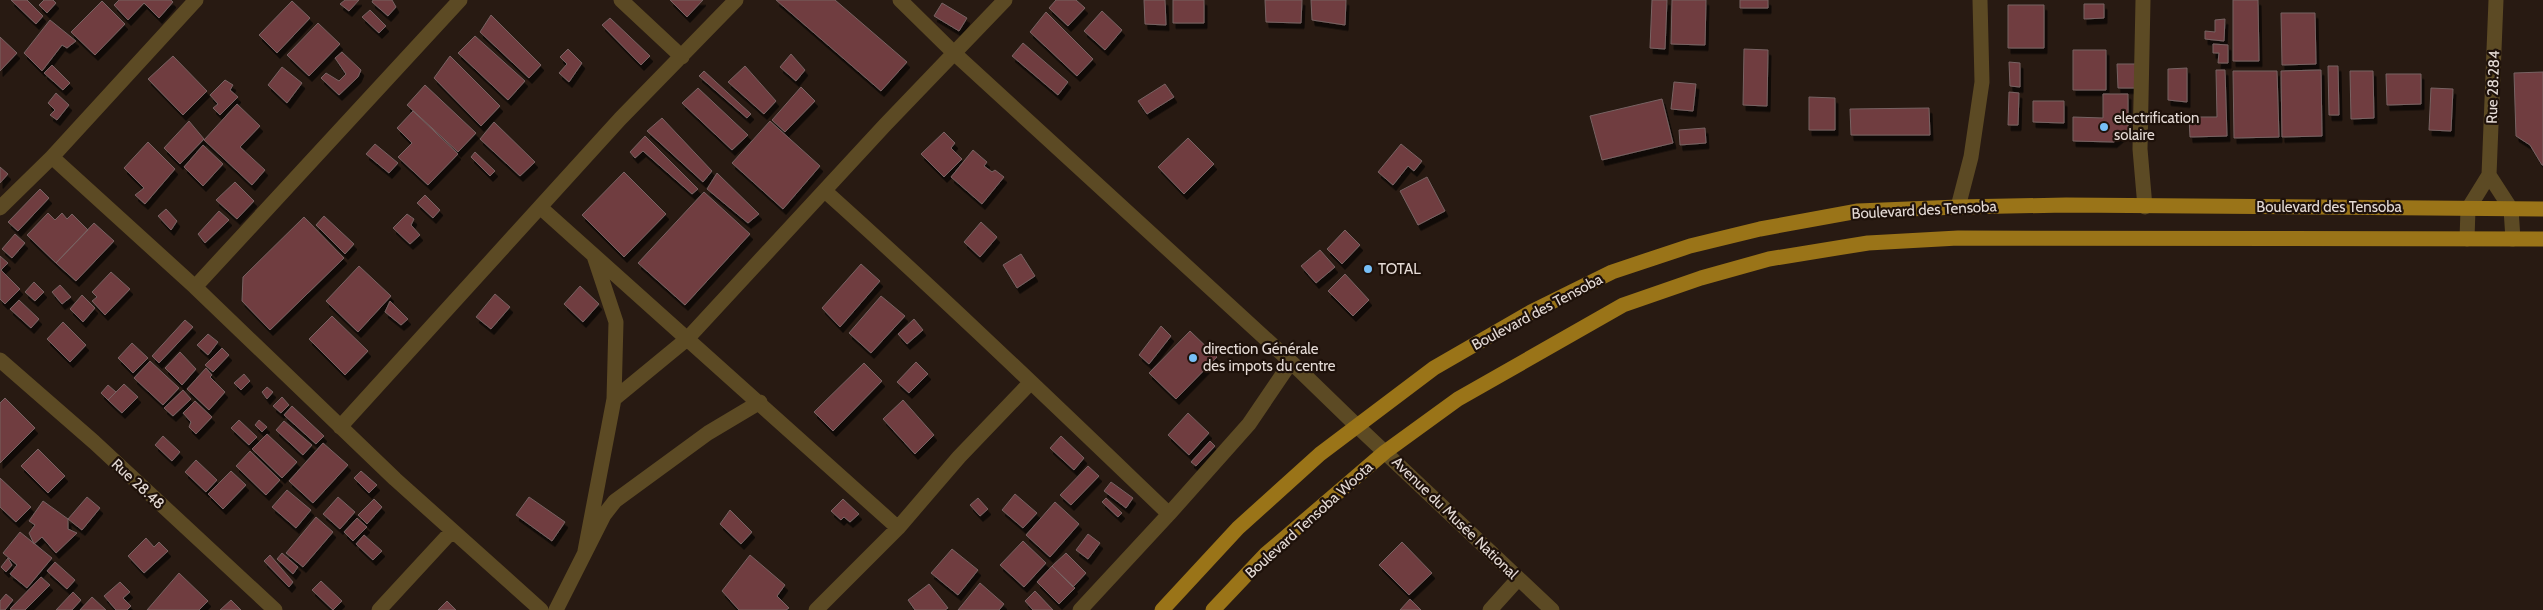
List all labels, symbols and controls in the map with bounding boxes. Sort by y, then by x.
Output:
street label: Rue 28.284 [2483,50,2503,124]
place label: electrification solaire [2114,109,2199,144]
marker: electrification solaire [2098,121,2110,133]
street label: Boulevard des Tensoba [1851,197,1998,223]
street label: Boulevard des Tensoba [2256,198,2402,216]
place label: TOTAL [1378,260,1421,278]
marker: TOTAL [1362,263,1374,275]
street label: Boulevard des Tensoba [1469,270,1606,354]
place label: direction Générale des impots du centre [1203,340,1336,375]
marker: direction Générale des impots du centre [1187,352,1199,364]
street label: Avenue du Musée National [1388,453,1522,583]
street label: Rue 28.48 [108,455,168,513]
street label: Boulevard Tensoba Woota [1242,457,1377,582]

